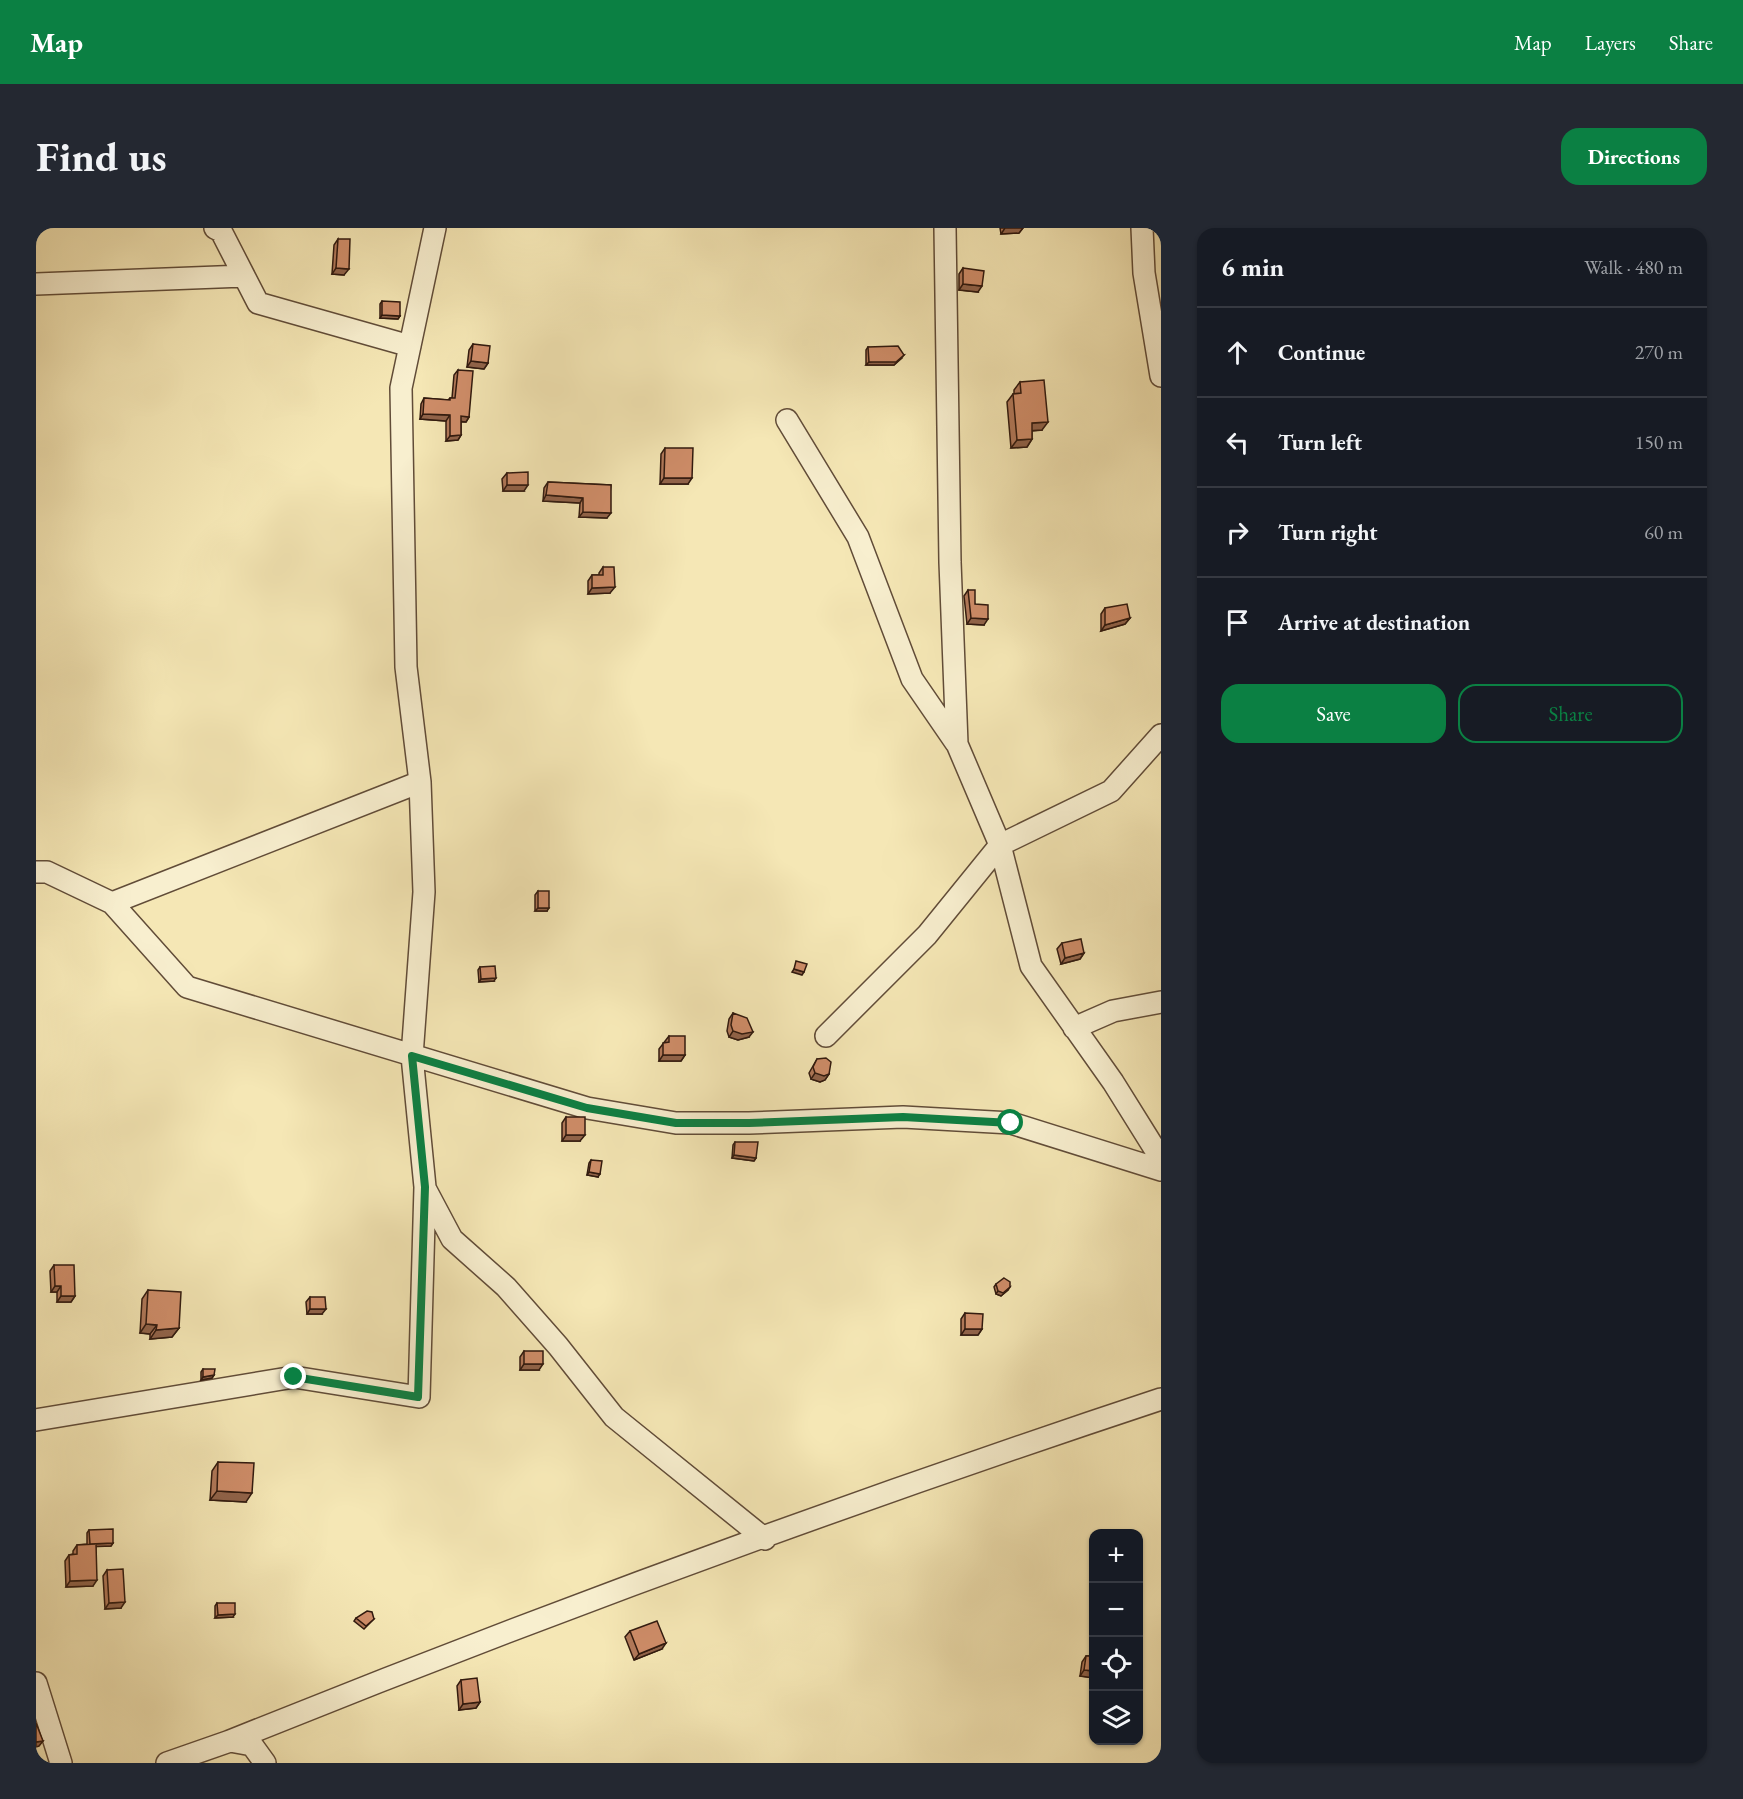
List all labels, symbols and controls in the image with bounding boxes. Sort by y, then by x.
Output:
text: Map [30,24,83,60]
text: Map [1514,29,1552,56]
text: Layers [1585,29,1636,56]
text: Share [1669,29,1713,56]
button: Directions [1561,128,1707,185]
text: Find us [36,129,167,184]
text: 6 min [1221,250,1284,284]
text: Walk · 480 m [1584,254,1683,280]
icon: ahead [1221,336,1254,369]
text: Continue [1278,338,1365,367]
text: 270 m [1635,339,1683,365]
icon: left [1221,426,1254,459]
text: Turn left [1278,428,1362,457]
text: 150 m [1635,429,1683,455]
icon: right [1221,516,1254,549]
text: Turn right [1278,518,1377,547]
text: 60 m [1644,519,1683,545]
icon: arrive [1221,606,1254,639]
text: Arrive at destination [1278,608,1470,637]
button: Save [1221,684,1446,743]
button: Share [1458,684,1683,743]
route start [997,1109,1023,1135]
route end [280,1363,306,1389]
map controls [1089,1529,1143,1745]
button: + [1089,1529,1143,1583]
button: − [1089,1583,1143,1637]
button: locate [1089,1637,1143,1691]
button: layers [1089,1691,1143,1745]

